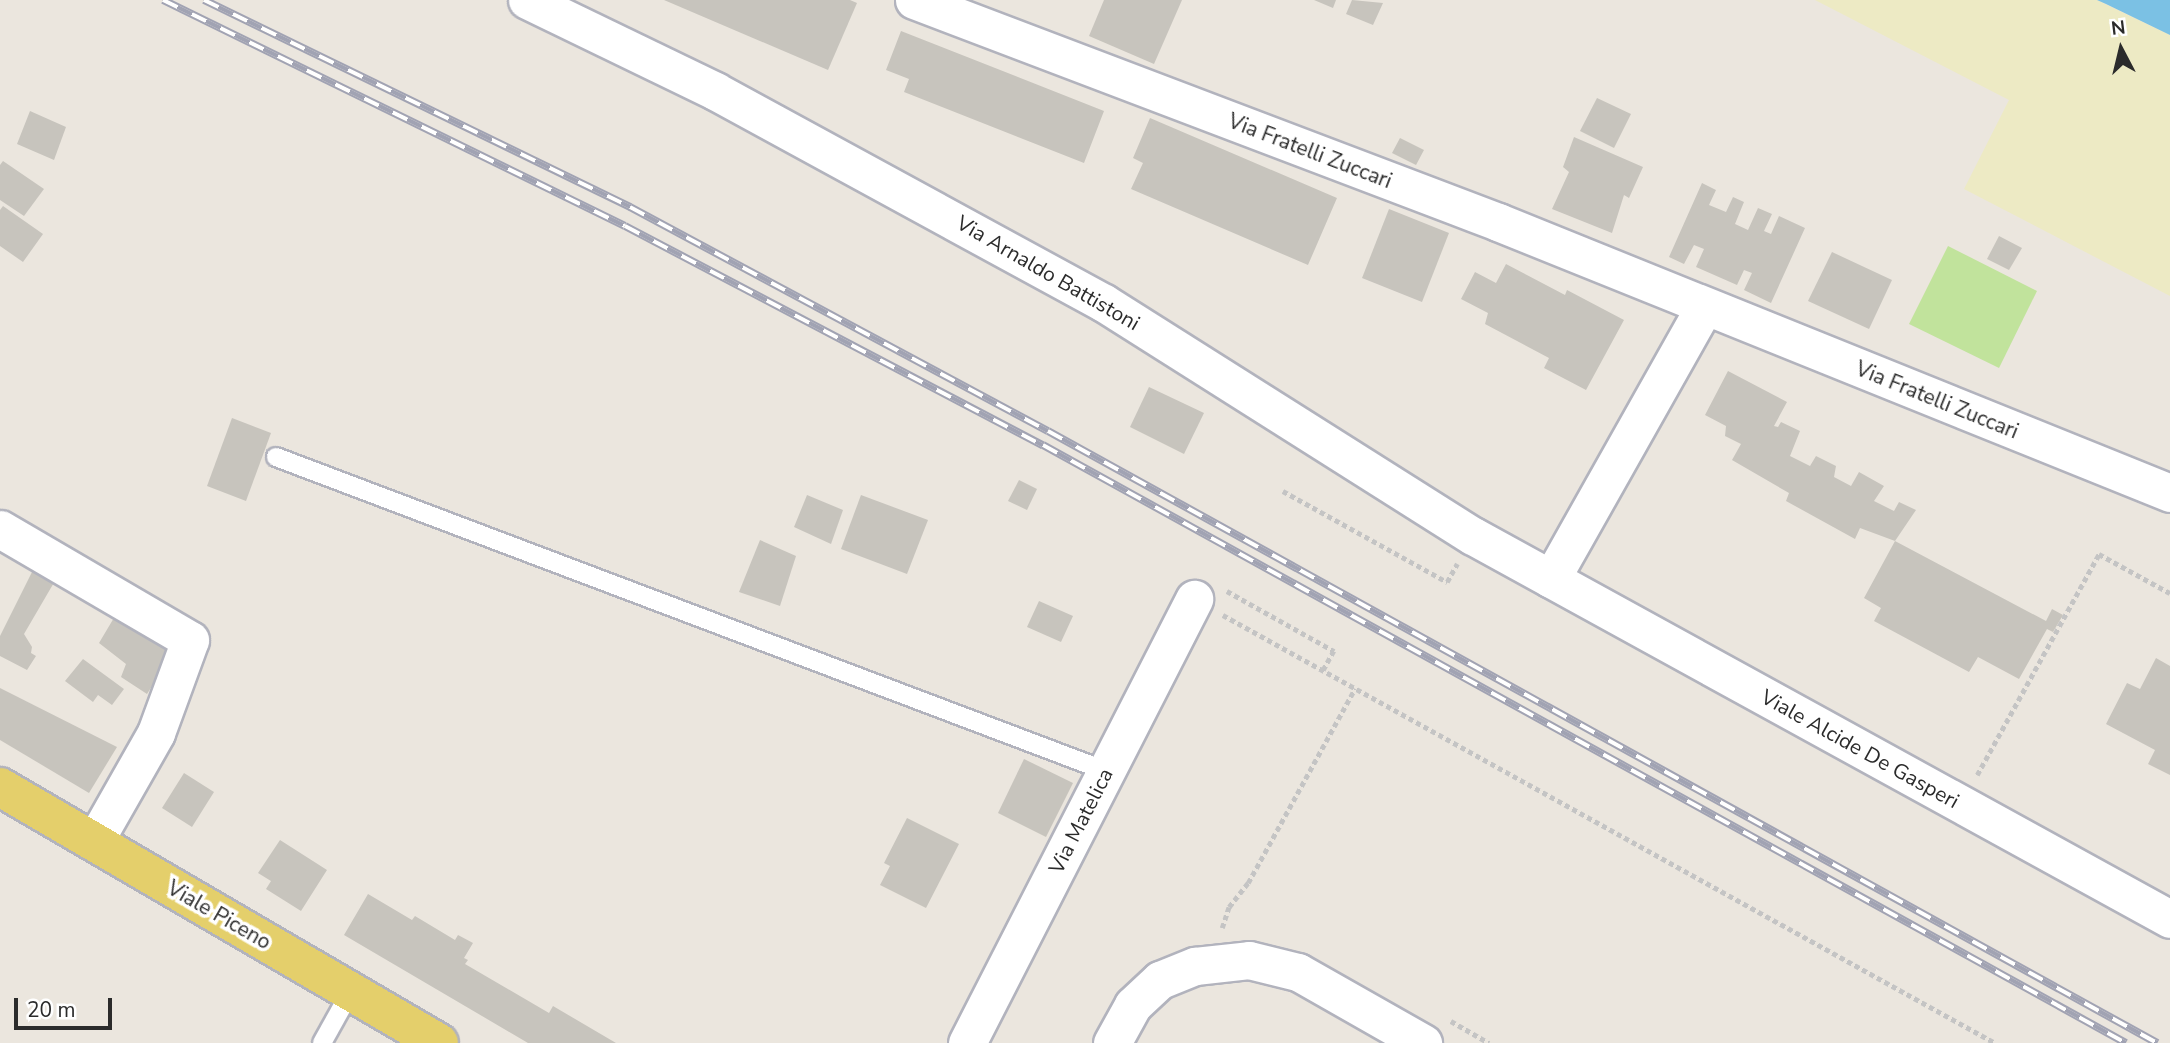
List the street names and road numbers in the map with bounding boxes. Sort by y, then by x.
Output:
street label: Via Fratelli Zuccari [1225,108,1395,194]
street label: Via Arnaldo Battistoni [952,210,1144,336]
street label: Via Fratelli Zuccari [1852,356,2022,444]
street label: Viale Alcide De Gasperi [1757,684,1963,814]
street label: Via Matelica [1044,764,1118,878]
street label: Viale Piceno [163,875,275,955]

